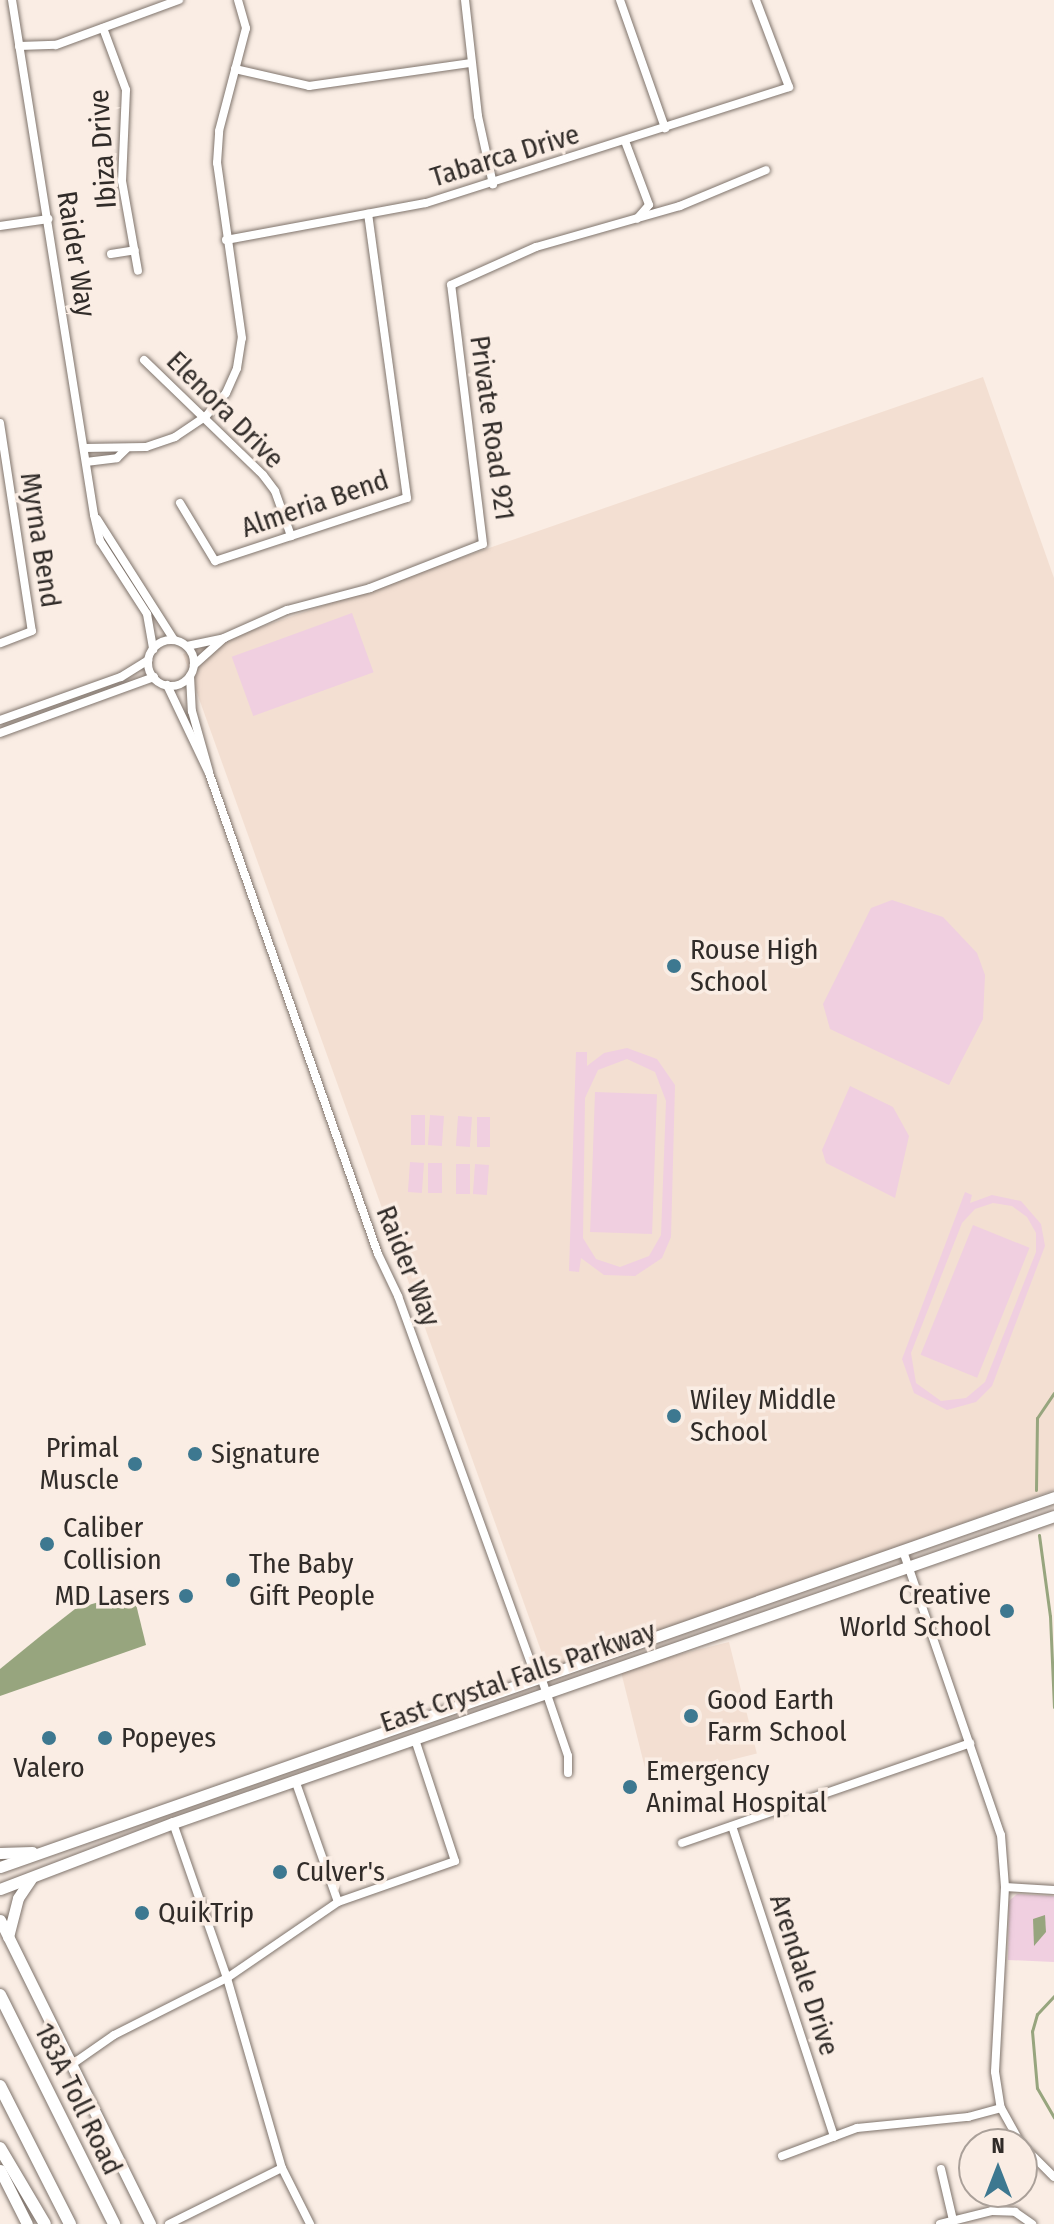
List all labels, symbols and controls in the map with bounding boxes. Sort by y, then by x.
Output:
street label: Ibiza Drive [82,88,124,210]
street label: Tabarca Drive [426,117,584,195]
street label: Raider Way [49,189,103,319]
street label: Private Road 921 [462,333,522,523]
street label: Elenora Drive [159,344,291,476]
street label: Almeria Bend [237,463,393,545]
street label: Myrna Bend [13,470,67,610]
place label: Rouse High School [690,933,819,999]
marker: Rouse High School [665,957,683,975]
street label: Raider Way [369,1201,447,1331]
place label: Wiley Middle School [690,1383,836,1449]
marker: Wiley Middle School [665,1407,683,1425]
place label: Primal Muscle [39,1431,119,1497]
place label: Signature [211,1437,320,1471]
marker: Signature [186,1445,204,1463]
marker: Primal Muscle [126,1455,144,1473]
place label: Caliber Collision [63,1511,162,1577]
marker: Caliber Collision [38,1535,56,1553]
place label: The Baby Gift People [249,1547,375,1613]
marker: The Baby Gift People [224,1571,242,1589]
place label: Creative World School [839,1578,991,1644]
place label: MD Lasers [54,1579,170,1613]
marker: MD Lasers [177,1587,195,1605]
marker: Creative World School [998,1602,1016,1620]
street label: East Crystal Falls Parkway [376,1614,660,1740]
place label: Good Earth Farm School [707,1683,847,1749]
marker: Good Earth Farm School [682,1707,700,1725]
place label: Popeyes [121,1721,216,1755]
marker: Valero [40,1729,58,1747]
marker: Popeyes [96,1729,114,1747]
place label: Valero [13,1751,85,1785]
place label: Emergency Animal Hospital [646,1754,827,1820]
marker: Emergency Animal Hospital [621,1778,639,1796]
place label: Culver's [296,1855,385,1889]
marker: Culver's [271,1863,289,1881]
street label: Arendale Drive [762,1890,846,2060]
place label: QuikTrip [158,1896,254,1930]
marker: QuikTrip [133,1904,151,1922]
street label: 183A Toll Road [27,2018,129,2180]
north arrow [958,2128,1038,2208]
text: N [991,2132,1005,2159]

